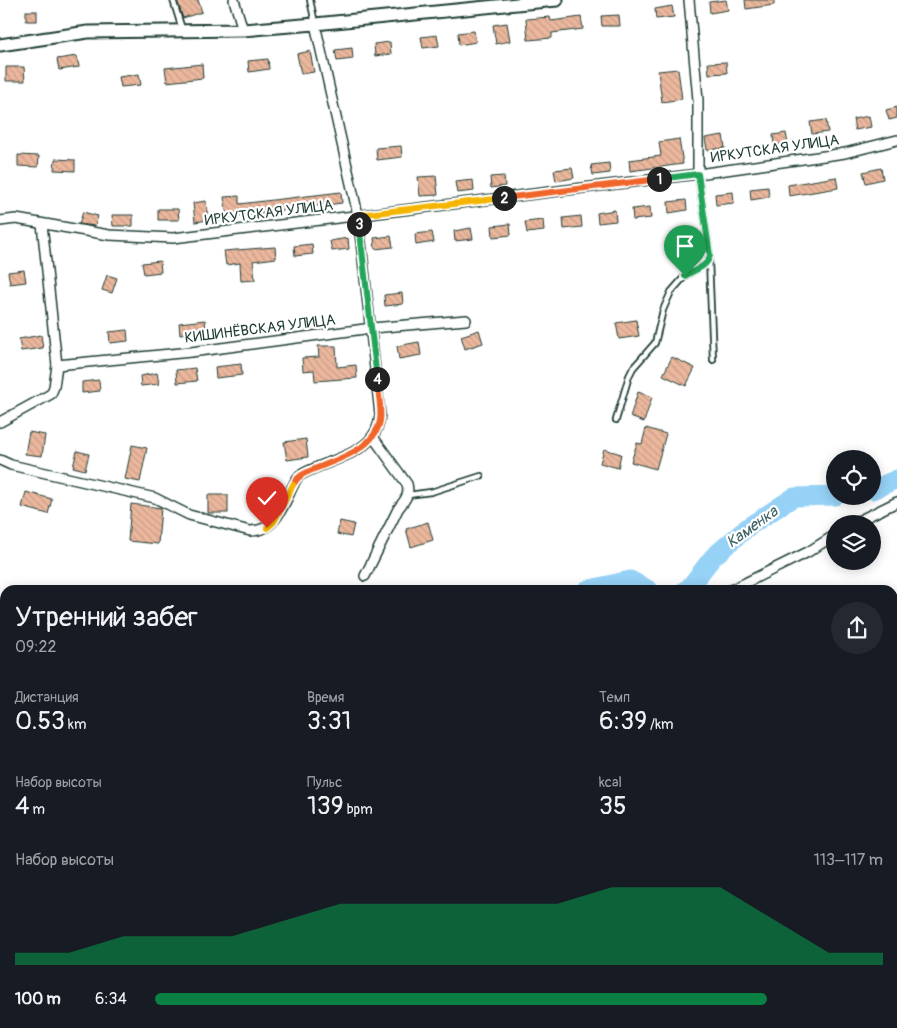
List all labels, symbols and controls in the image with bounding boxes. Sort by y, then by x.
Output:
street label: ИРКУТСКАЯ УЛИЦА [710,131,841,167]
pin: 1 [646,166,672,192]
text: 1 [657,171,662,188]
pin: 2 [492,186,516,210]
text: 2 [501,190,508,207]
street label: ИРКУТСКАЯ УЛИЦА [204,196,335,230]
pin: 3 [346,212,372,236]
text: 3 [356,216,363,233]
pin [664,225,706,276]
icon: arrive [671,232,699,260]
street label: КИШИНЁВСКАЯ УЛИЦА [184,310,337,348]
pin: 4 [364,366,390,392]
text: 4 [373,371,382,388]
map controls [826,450,881,570]
button: locate [826,450,881,505]
pin [246,477,288,528]
icon: check [253,484,281,512]
water label: Каменка [722,501,783,552]
button: layers [826,515,881,570]
text: Утренний забег [15,600,198,635]
button: share [831,602,883,654]
text: 09:22 [15,637,56,657]
text: Дистанция [15,689,79,706]
text: Время [307,689,344,706]
text: Темп [599,689,630,706]
text: 0.53 [15,706,65,737]
text: 3:31 [307,706,351,737]
text: 6:39 [599,706,647,737]
text: km [65,716,86,733]
text: /km [647,716,673,733]
text: Набор высоты [15,774,102,791]
text: Пульс [307,774,342,791]
text: kcal [599,774,622,791]
text: 4 [15,791,30,822]
text: 139 [307,791,344,822]
text: 35 [599,791,627,822]
text: m [30,801,45,818]
text: bpm [344,801,373,818]
text: Набор высоты [15,850,114,870]
text: 113–117 m [813,850,883,870]
text: 100 m [15,989,61,1009]
text: 6:34 [95,989,127,1009]

